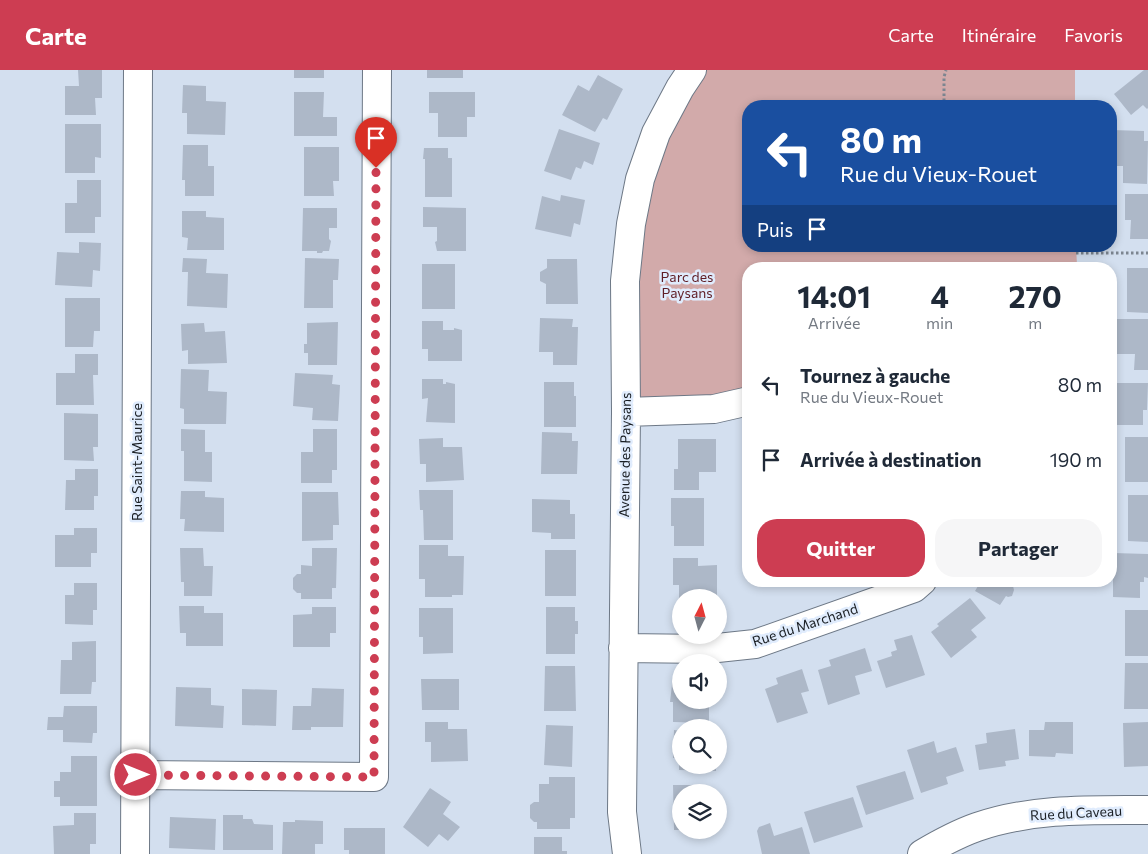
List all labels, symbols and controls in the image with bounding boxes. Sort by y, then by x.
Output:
text: Carte [25,21,87,50]
text: Carte [888,24,934,46]
text: Itinéraire [962,24,1036,46]
text: Favoris [1064,24,1123,46]
pin [355,117,397,168]
text: 80 m [840,117,922,160]
icon: left [757,120,822,185]
icon: arrive [362,124,390,152]
text: Rue du Vieux-Rouet [840,160,1037,187]
icon: arrive [803,215,831,243]
text: Puis [757,218,793,241]
park label: Parc des Paysans [661,268,713,301]
text: 14:01 [797,277,871,314]
text: 4 [930,277,949,314]
text: 270 [1009,277,1062,314]
text: Arrivée [808,313,860,332]
text: min [926,313,953,332]
text: m [1028,313,1042,332]
text: Tournez à gauche [800,364,950,387]
icon: left [757,371,785,399]
text: 80 m [1058,373,1102,396]
text: Rue du Vieux-Rouet [800,387,943,406]
street label: Avenue des Paysans [615,392,634,518]
street label: Rue Saint-Maurice [128,403,145,521]
icon: arrive [757,446,785,474]
text: Arrivée à destination [800,448,982,471]
text: 190 m [1050,448,1102,471]
button: Quitter [757,519,925,577]
button: Partager [935,519,1102,577]
north arrow [672,589,728,644]
map controls [672,589,727,839]
street label: Rue du Marchand [750,599,860,650]
button: sound [672,654,727,709]
button: search [672,719,727,774]
position arrow [109,748,161,800]
button: layers [672,784,727,839]
street label: Rue du Caveau [1030,802,1122,823]

